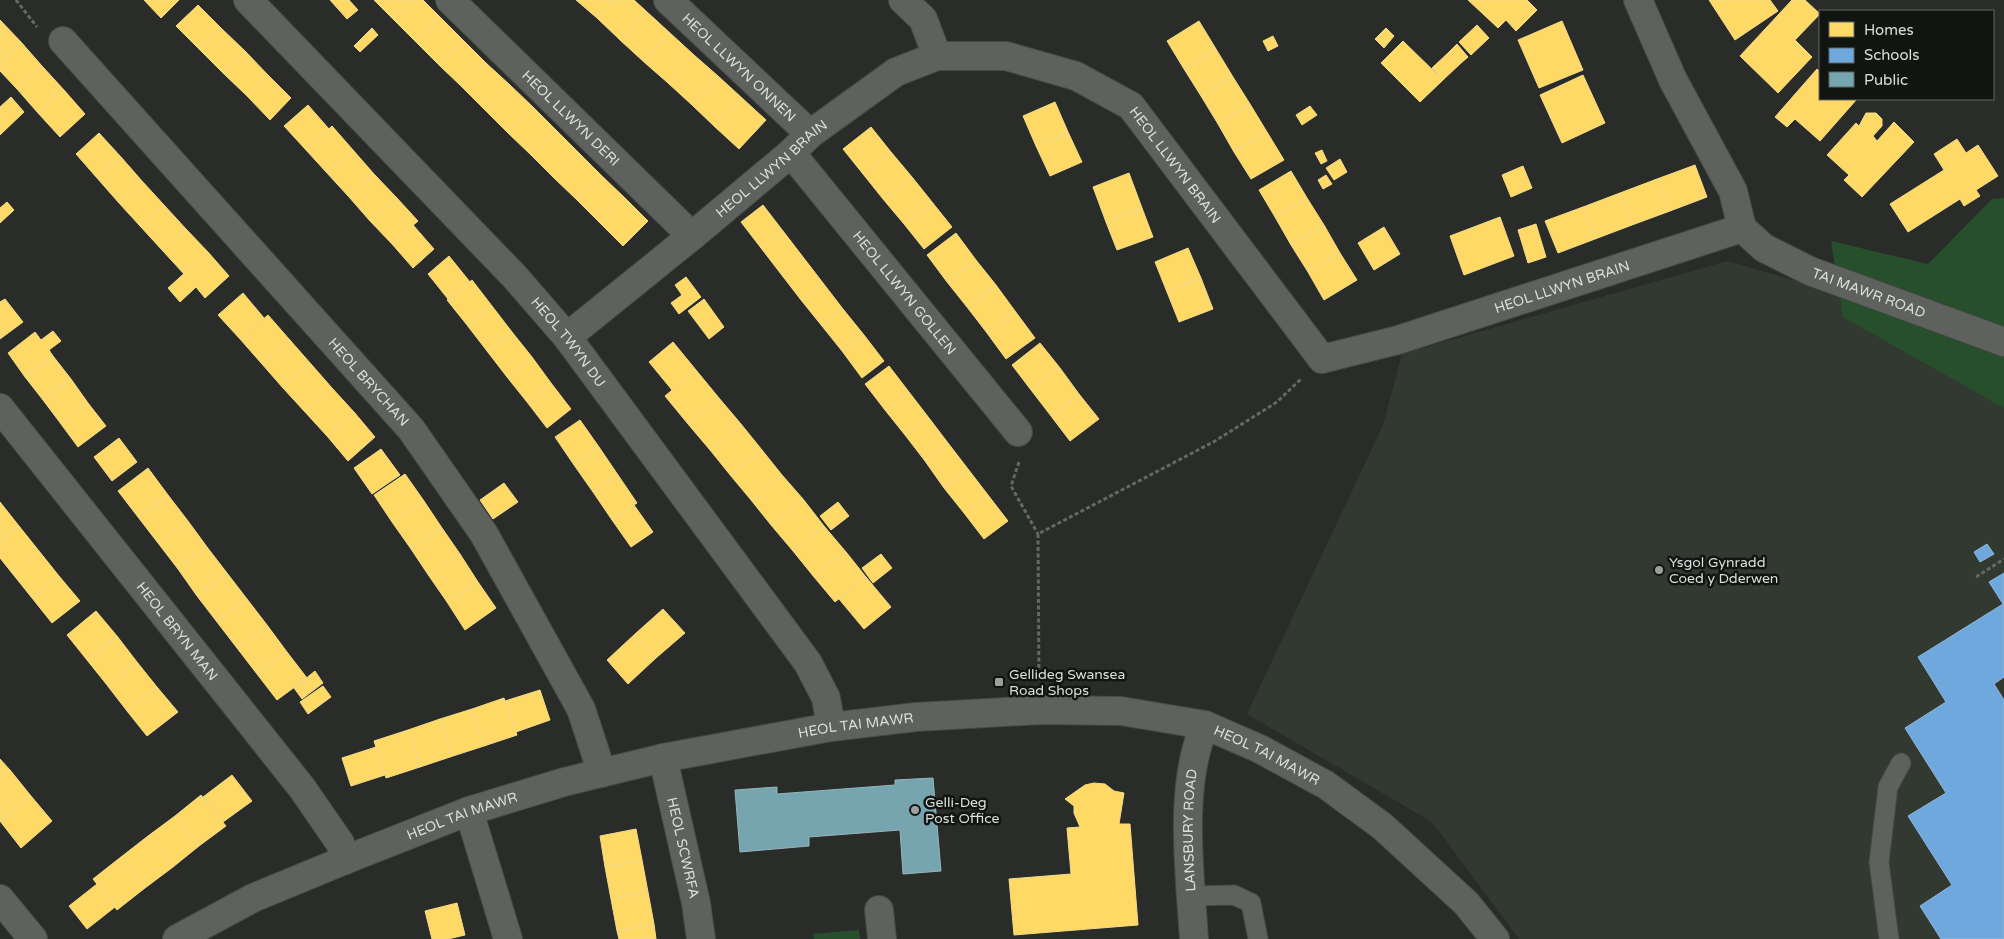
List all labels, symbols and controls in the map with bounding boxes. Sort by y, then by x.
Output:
street label: HEOL LLWYN ONNEN [678,10,799,125]
legend [1819,10,1994,100]
text: Homes [1864,21,1914,39]
text: Schools [1864,46,1920,64]
street label: HEOL LLWYN DERI [518,67,623,170]
text: Public [1864,71,1908,89]
street label: HEOL LLWYN BRAIN [1126,104,1224,227]
street label: HEOL LLWYN BRAIN [713,116,831,221]
street label: HEOL LLWYN GOLLEN [849,228,960,358]
street label: HEOL LLWYN BRAIN [1492,257,1632,317]
street label: TAI MAWR ROAD [1810,265,1928,322]
street label: HEOL TWYN DU [527,294,609,391]
street label: HEOL BRYCHAN [324,335,412,430]
place label: Ysgol Gynradd Coed y Dderwen [1669,554,1778,587]
marker: Ysgol Gynradd Coed y Dderwen [1653,564,1665,576]
street label: HEOL BRYN MAN [133,579,221,684]
place label: Gellideg Swansea Road Shops [1009,666,1125,699]
marker: Gellideg Swansea Road Shops [993,676,1005,688]
street label: HEOL TAI MAWR [797,709,914,742]
street label: HEOL TAI MAWR [1211,722,1323,789]
street label: LANSBURY ROAD [1180,768,1201,892]
street label: HEOL TAI MAWR [404,789,519,844]
place label: Gelli-Deg Post Office [925,794,1000,827]
street label: HEOL SCWRFA [663,796,703,900]
marker: Gelli-Deg Post Office [909,804,921,816]

